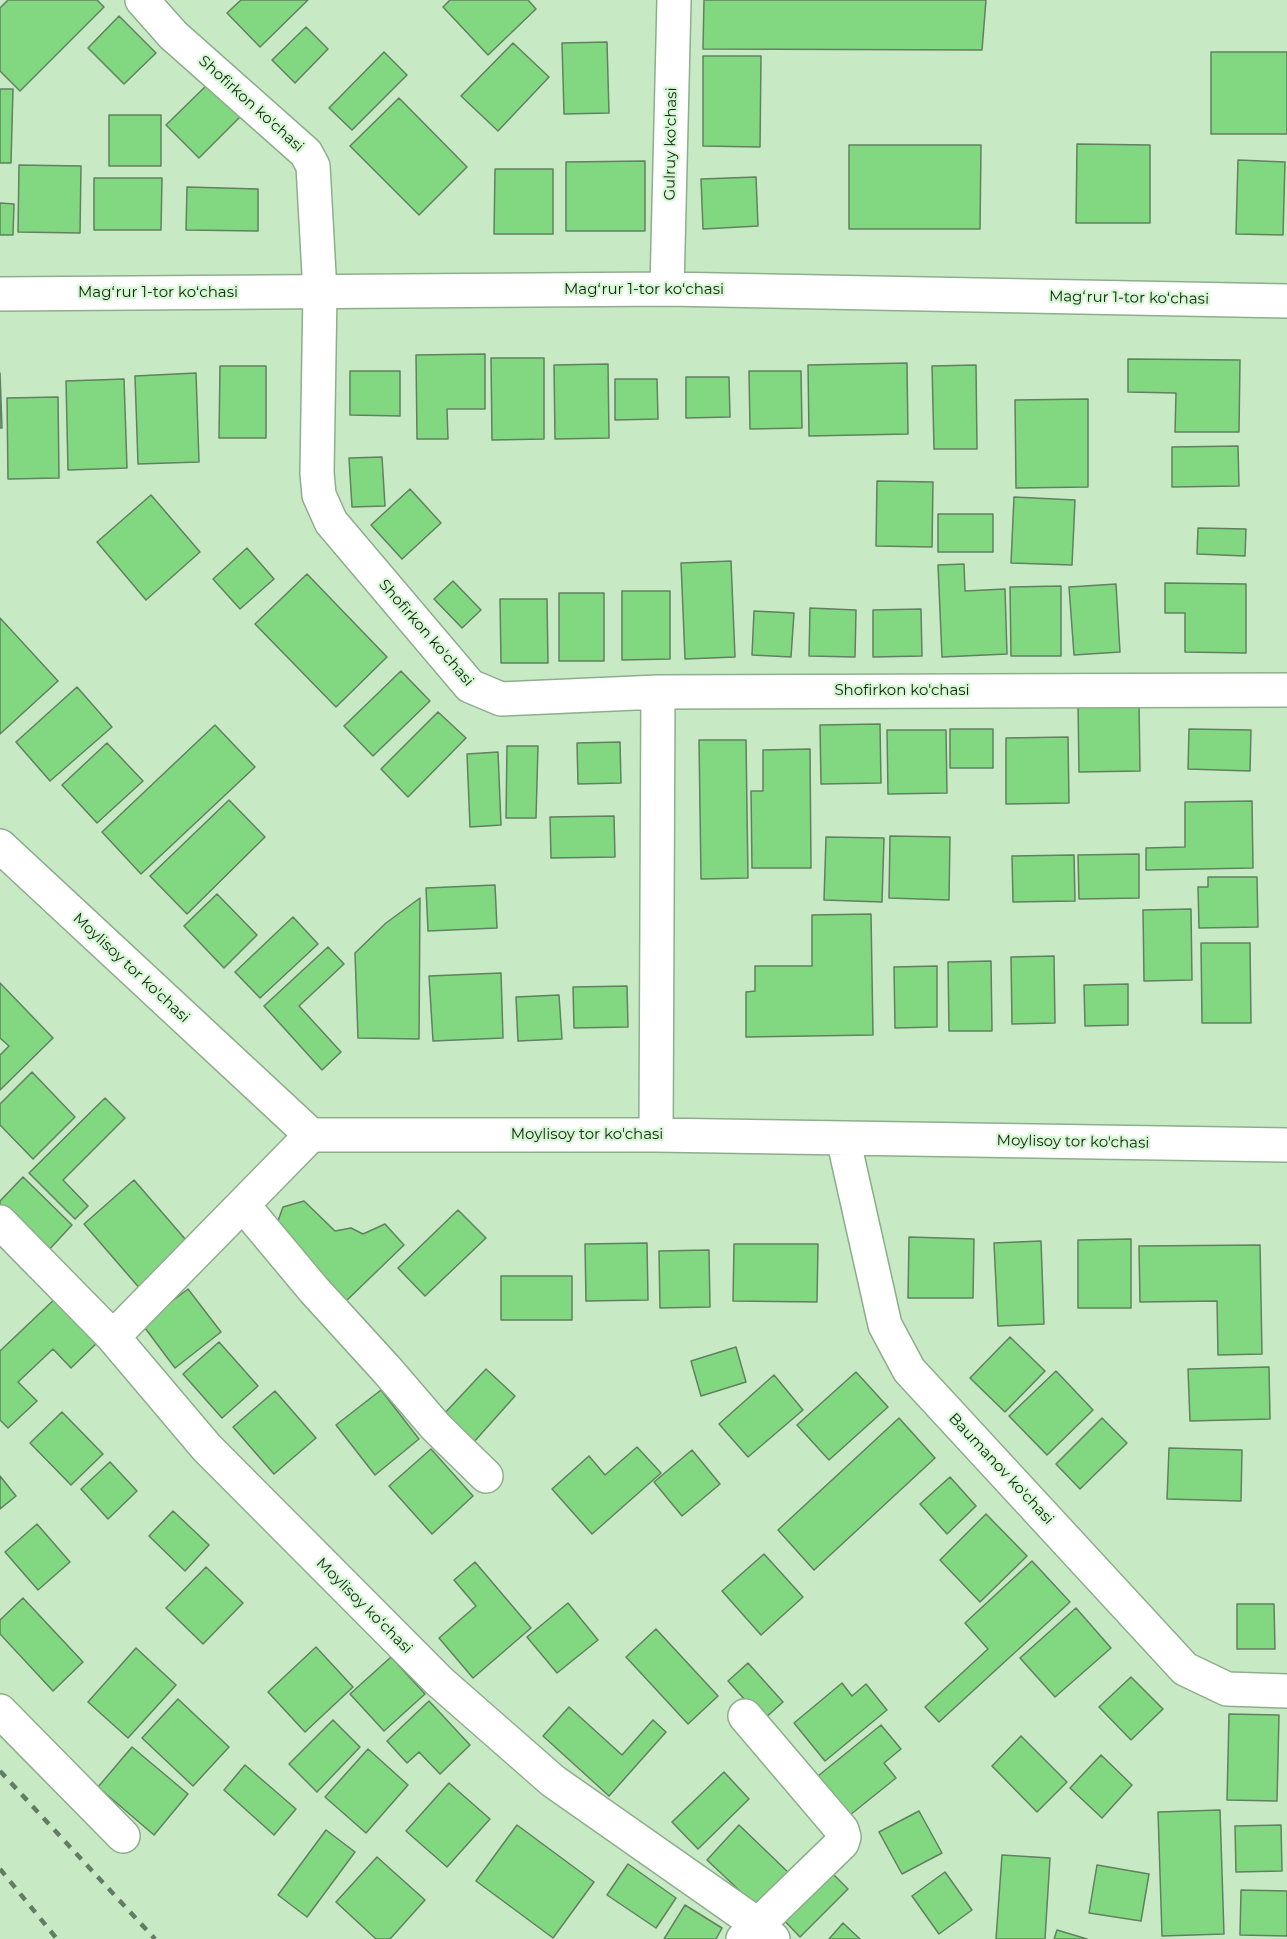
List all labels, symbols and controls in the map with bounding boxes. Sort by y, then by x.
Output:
street label: Shofirkon ko'chasi [195,52,307,156]
street label: Gulruy ko'chasi [661,87,681,201]
street label: Magʻrur 1-tor koʻchasi [564,281,724,299]
street label: Magʻrur 1-tor koʻchasi [78,284,238,302]
street label: Magʻrur 1-tor koʻchasi [1049,288,1209,308]
street label: Shofirkon ko'chasi [375,576,477,690]
street label: Shofirkon ko'chasi [834,682,970,700]
street label: Moylisoy tor ko'chasi [69,909,193,1027]
street label: Moylisoy tor ko'chasi [511,1126,663,1144]
street label: Moylisoy tor ko'chasi [996,1132,1150,1152]
street label: Baumanov ko'chasi [945,1410,1057,1528]
street label: Moylisoy koʻchasi [312,1554,416,1658]

